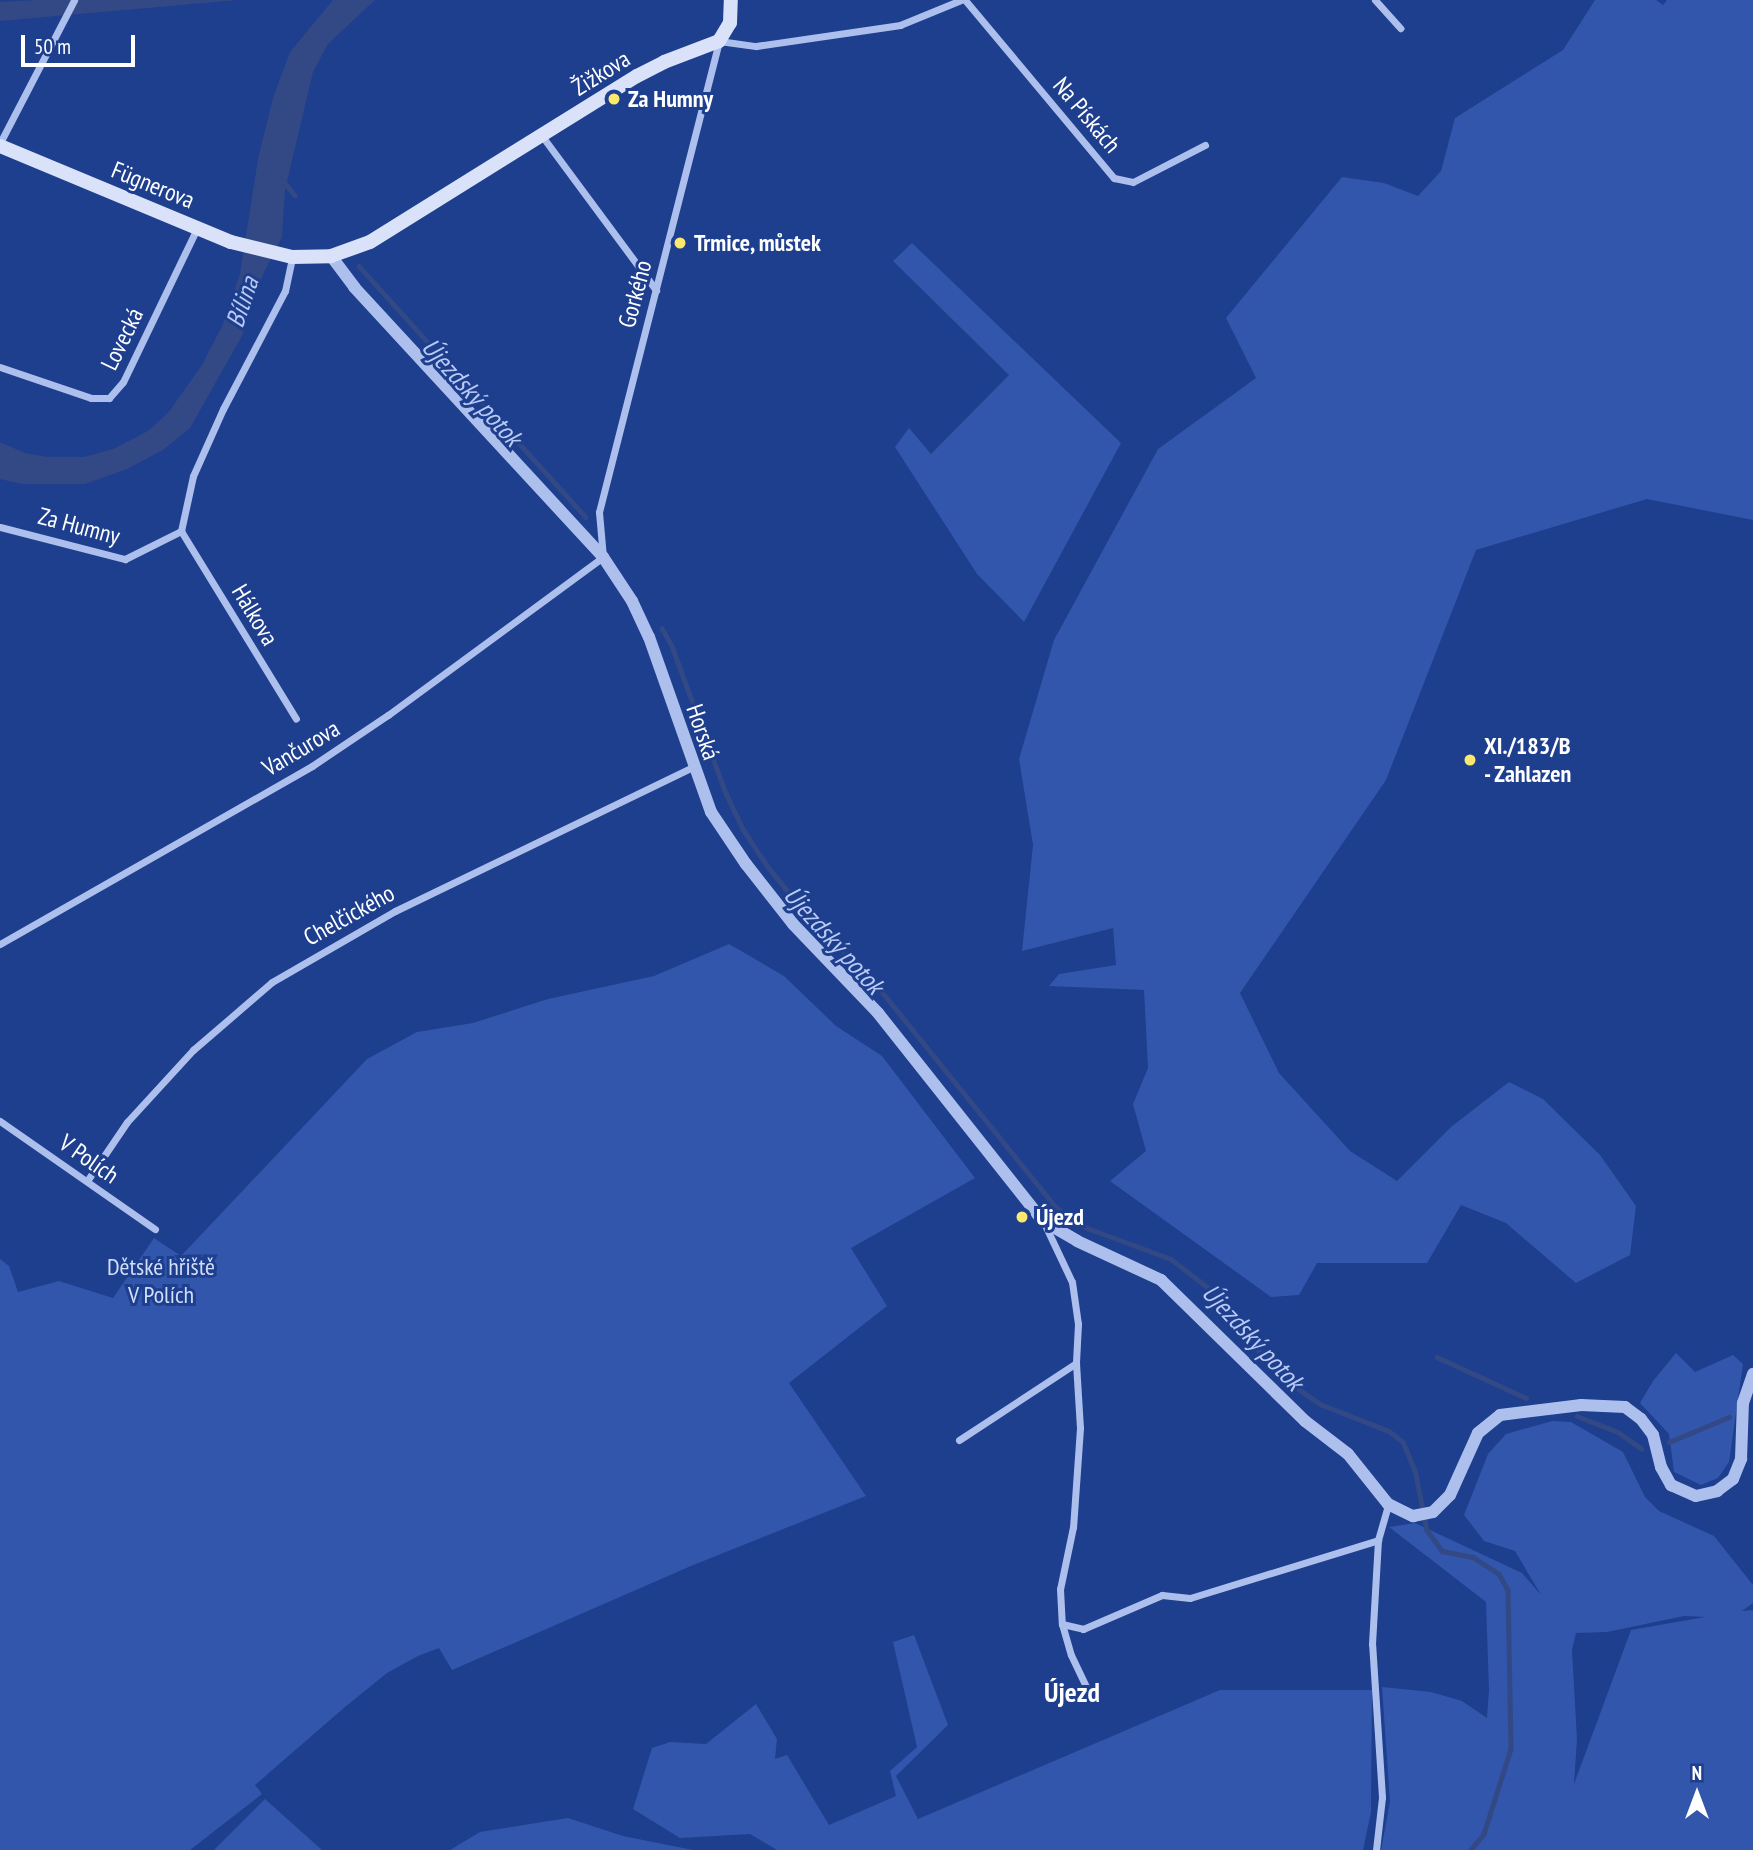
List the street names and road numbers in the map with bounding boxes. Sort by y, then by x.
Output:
street label: Žižkova [567,44,635,102]
street label: Na Pískách [1047,71,1127,159]
street label: Fügnerova [107,155,199,215]
street label: Gorkého [612,257,658,331]
street label: Lovecká [95,303,149,375]
street label: Za Humny [35,501,123,551]
street label: Hálkova [226,579,284,651]
street label: Horská [680,700,726,764]
street label: Vančurova [257,714,345,782]
street label: Chelčického [299,878,399,952]
street label: V Polích [53,1128,125,1190]

